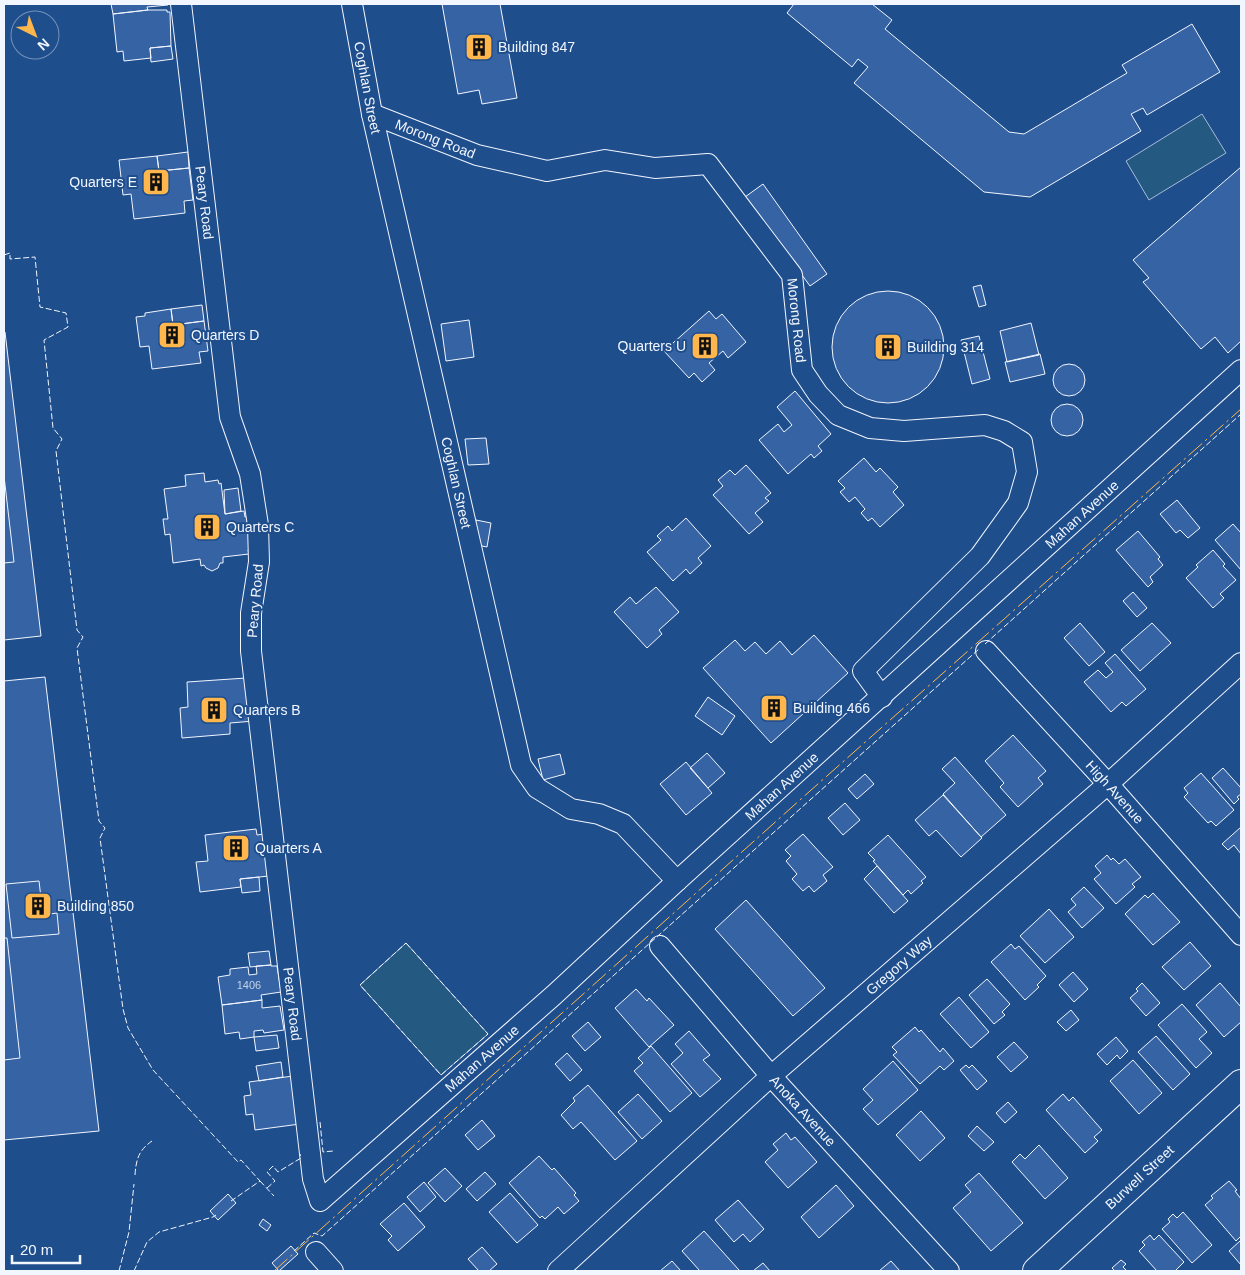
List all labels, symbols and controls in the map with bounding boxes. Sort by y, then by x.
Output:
north arrow [10,10,60,60]
building icon: Building 847 [464,32,494,62]
text: N [35,35,53,54]
place label: Building 847 [498,39,575,55]
street label: Coghlan Street [351,40,384,135]
street label: Morong Road [393,116,478,162]
street label: Peary Road [192,165,217,240]
building icon: Quarters E [141,167,171,197]
place label: Quarters E [69,174,137,190]
street label: Morong Road [784,277,809,363]
building icon: Quarters D [157,320,187,350]
place label: Quarters D [191,327,259,343]
building icon: Quarters U [690,331,720,361]
building icon: Building 314 [873,332,903,362]
place label: Quarters U [618,338,686,354]
place label: Building 314 [907,339,984,355]
street label: Coghlan Street [438,435,475,530]
street label: Mahan Avenue [1042,477,1122,551]
building icon: Quarters C [192,512,222,542]
place label: Quarters C [226,519,294,535]
street label: Peary Road [244,563,266,639]
building icon: Building 466 [759,693,789,723]
building icon: Quarters B [199,695,229,725]
place label: Building 466 [793,700,870,716]
place label: Quarters B [233,702,301,718]
street label: Mahan Avenue [742,749,822,823]
street label: High Avenue [1082,757,1147,827]
building icon: Quarters A [221,833,251,863]
place label: Quarters A [255,840,323,856]
building icon: Building 850 [23,891,53,921]
place label: Building 850 [57,898,134,914]
street label: Gregory Way [863,932,935,998]
street label: Peary Road [280,966,305,1042]
house number: 1406 [237,979,261,991]
street label: Mahan Avenue [442,1022,522,1095]
street label: Anoka Avenue [766,1072,839,1150]
street label: Burwell Street [1102,1142,1177,1212]
scale bar [12,1232,80,1264]
text: 20 m [20,1241,53,1258]

